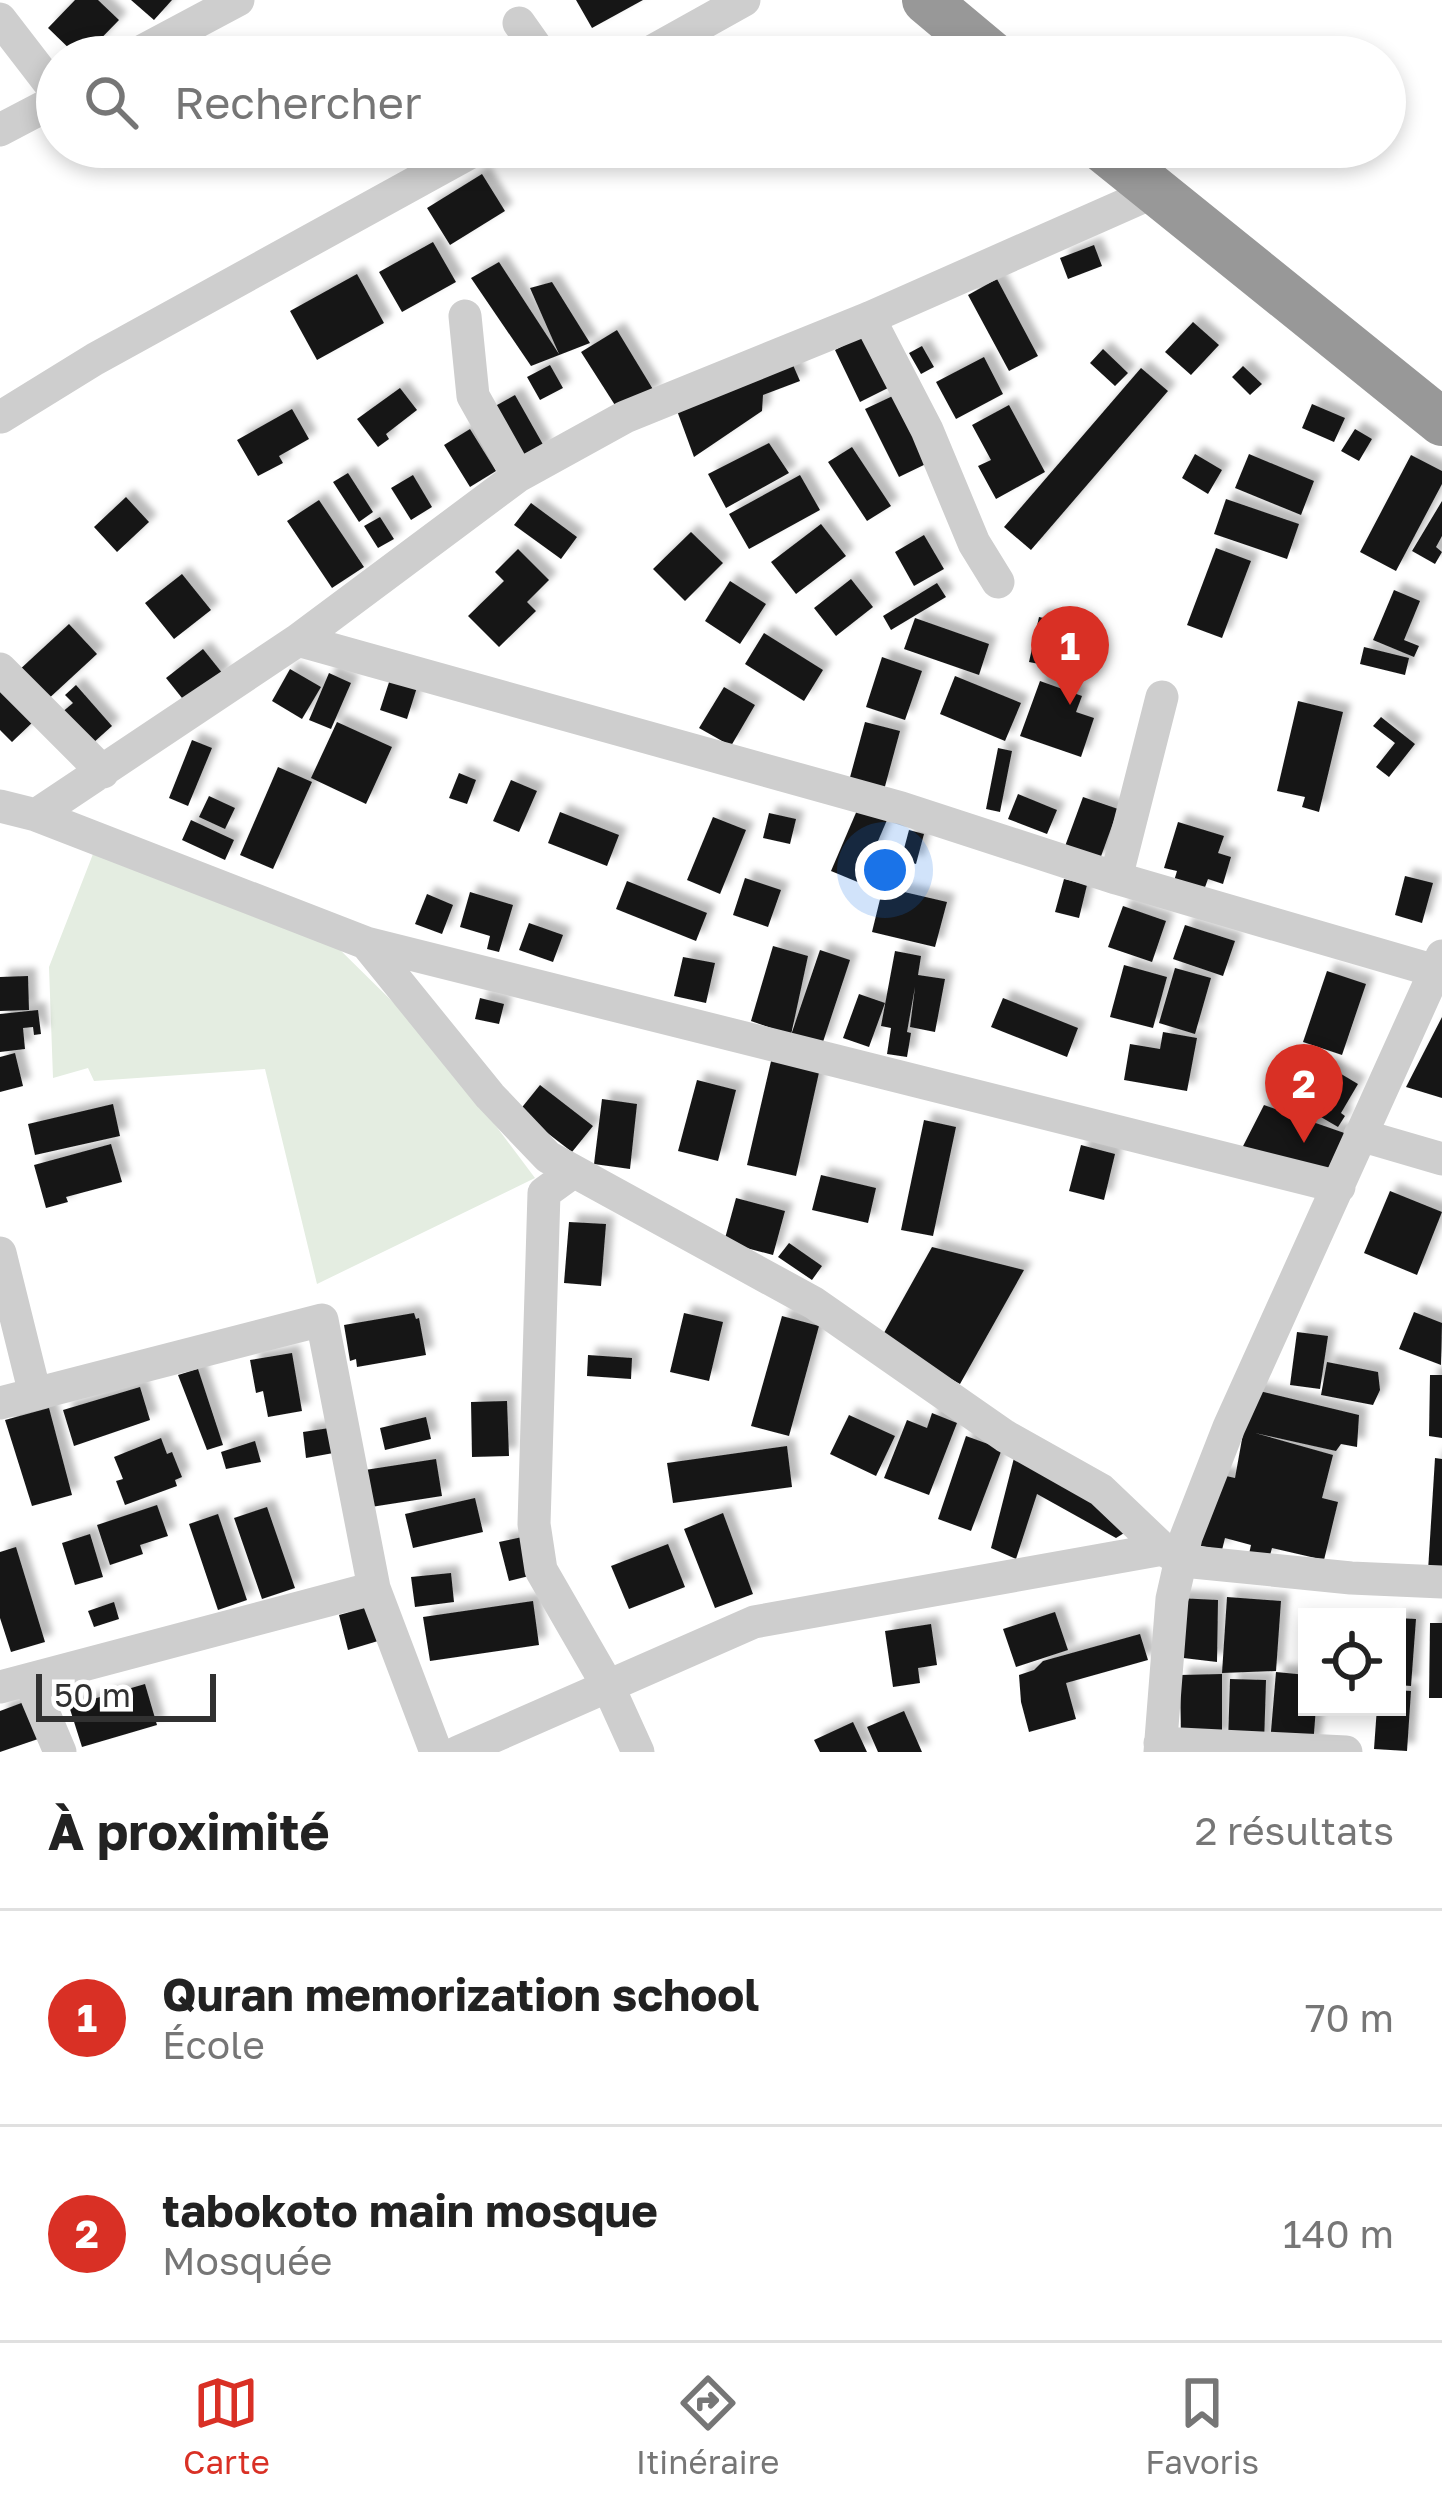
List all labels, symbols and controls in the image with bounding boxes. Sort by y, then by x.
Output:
search box [36,36,1406,168]
icon: search [78,69,144,135]
text: Rechercher [174,75,422,129]
pin: 1 [1031,606,1109,705]
your location [855,840,915,900]
pin: 2 [1265,1044,1343,1143]
map controls [1298,1608,1406,1716]
button: locate [1298,1608,1406,1716]
scale bar [36,1668,216,1721]
text: 50 m [54,1675,131,1714]
text: À proximité [48,1800,330,1861]
text: 2 résultats [1195,1807,1394,1854]
text: Quran memorization school [162,1967,759,2021]
text: 1 [77,1994,97,2041]
text: 70 m [1305,1994,1394,2041]
text: École [162,2021,265,2068]
text: tabokoto main mosque [162,2183,658,2237]
text: 2 [75,2210,99,2257]
text: 140 m [1283,2210,1394,2257]
text: Mosquée [162,2237,332,2284]
tab: Carte [183,2370,270,2481]
tab: Itinéraire [636,2370,779,2481]
tab: Favoris [1145,2370,1259,2481]

